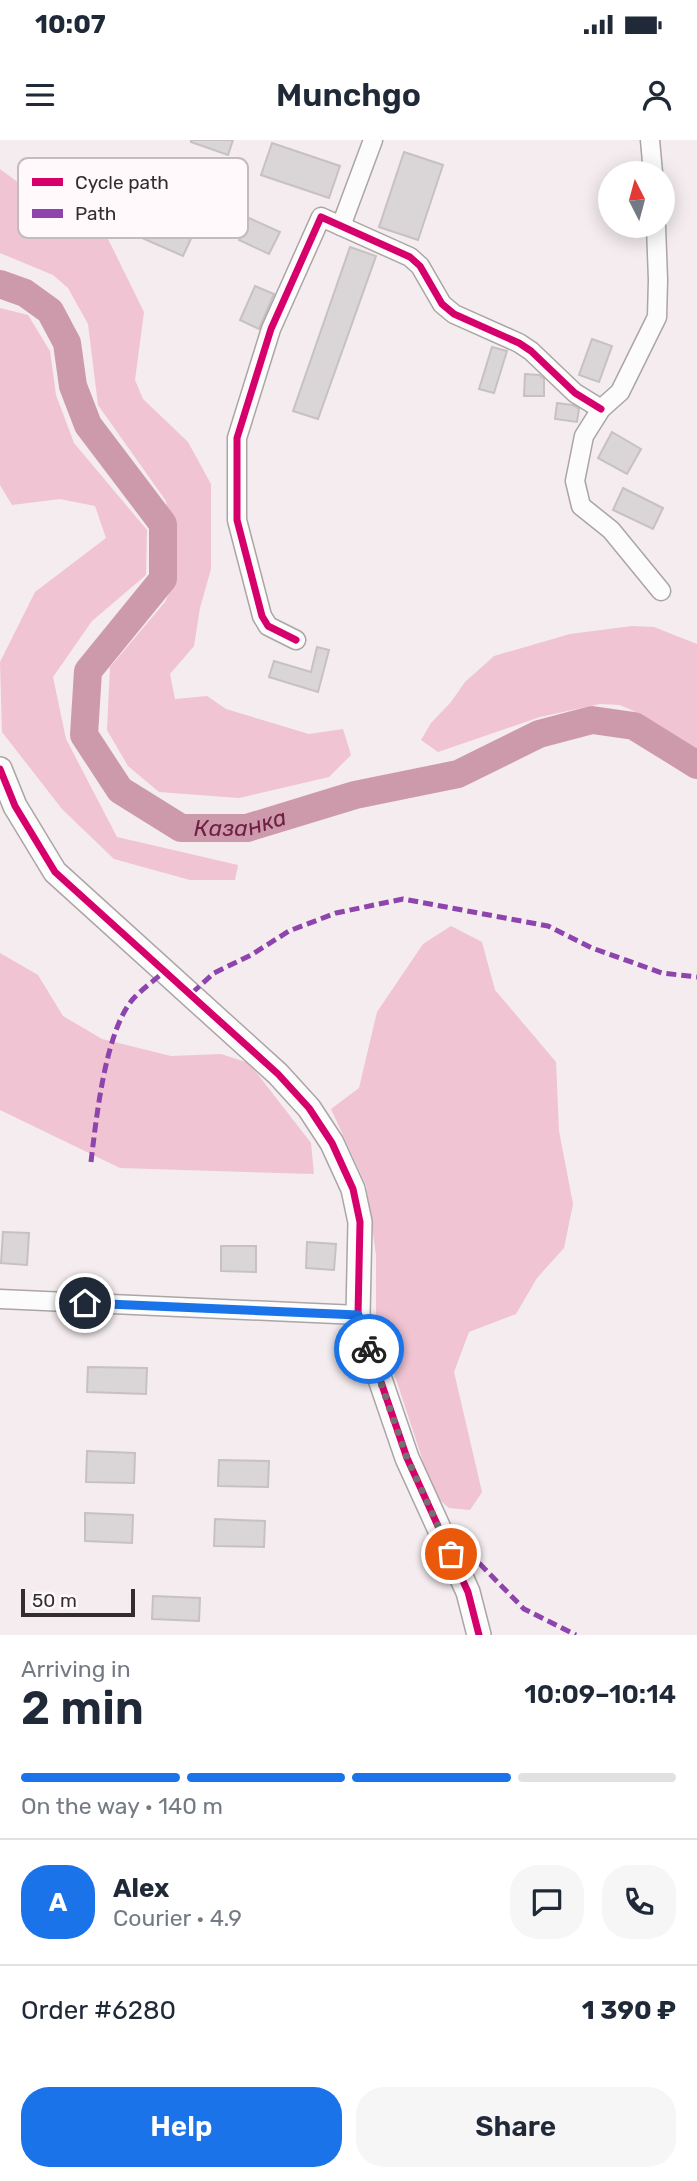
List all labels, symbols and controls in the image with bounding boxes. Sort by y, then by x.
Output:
text: 10:07 [35,9,106,40]
icon: menu [21,76,59,114]
text: Munchgo [276,76,421,114]
icon: person [638,76,676,114]
legend [18,158,248,238]
north arrow [598,161,676,238]
map controls [598,161,675,238]
text: Cycle path [75,171,169,194]
text: Path [75,202,116,225]
water label: Казанка [194,803,290,842]
pin [55,1273,115,1333]
icon: home [66,1284,104,1322]
courier [334,1314,404,1384]
icon: bike [350,1330,388,1368]
pin [421,1524,481,1584]
icon: bag [432,1535,470,1573]
scale bar [21,1586,135,1618]
text: 50 m [32,1589,77,1612]
text: Arriving in [21,1655,131,1683]
text: 10:09–10:14 [524,1679,676,1710]
text: 2 min [21,1681,144,1736]
text: On the way · 140 m [21,1792,223,1820]
button: chat [510,1865,584,1939]
button: phone [602,1865,676,1939]
text: Alex [113,1873,169,1904]
text: A [49,1887,67,1918]
text: Courier · 4.9 [113,1904,242,1932]
text: Order #6280 [21,1995,176,2026]
text: 1 390 ₽ [582,1995,676,2026]
button: Help [21,2087,342,2167]
button: Share [356,2087,676,2167]

